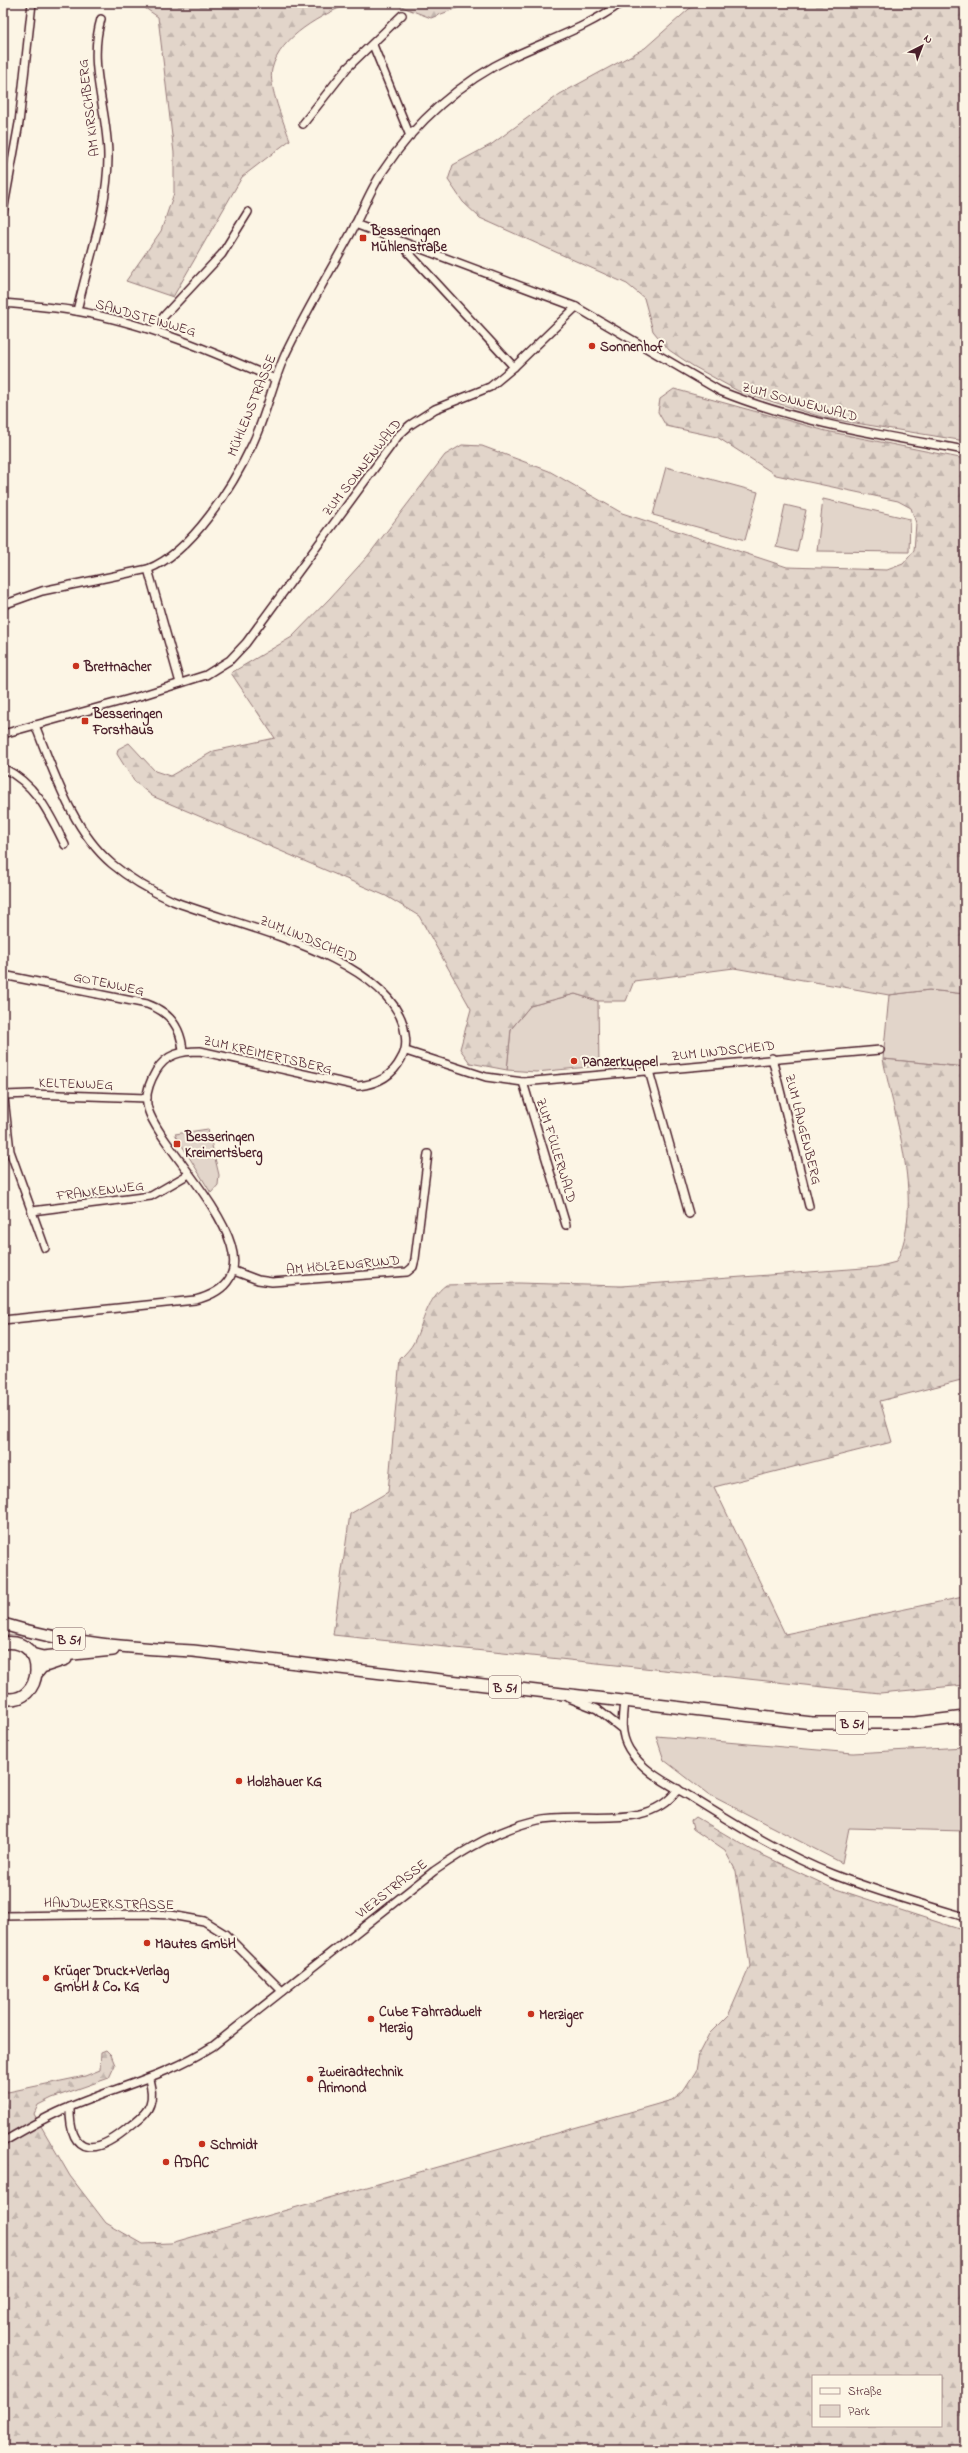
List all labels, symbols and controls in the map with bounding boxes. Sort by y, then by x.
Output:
north arrow [902,26,942,66]
text: N [920,31,936,48]
street label: AM KIRSCHBERG [73,58,106,158]
place label: Besseringen Mühlenstraße [370,221,448,258]
marker: Besseringen Mühlenstraße [358,233,368,243]
street label: SANDSTEINWEG [93,294,199,343]
place label: Sonnenhof [600,337,664,358]
marker: Sonnenhof [587,341,597,351]
street label: MÜHLENSTRASSE [222,351,282,460]
street label: ZUM SONNENWALD [740,377,860,428]
street label: ZUM SONNENWALD [317,415,407,521]
place label: Brettnacher [83,657,152,678]
marker: Brettnacher [71,661,81,671]
place label: Besseringen Forsthaus [92,704,163,741]
marker: Besseringen Forsthaus [80,716,90,726]
street label: ZUM LINDSCHEID [256,910,361,969]
street label: GOTENWEG [71,967,146,1002]
street label: ZUM KREIMERTSBERG [201,1030,334,1081]
street label: ZUM LINDSCHEID [670,1036,776,1067]
place label: Panzerkuppel [582,1052,659,1073]
marker: Panzerkuppel [569,1056,579,1066]
street label: ZUM LANGENBERG [779,1072,826,1187]
street label: KELTENWEG [38,1073,114,1096]
street label: ZUM FÜLLERWALD [530,1096,581,1205]
place label: Besseringen Kreimertsberg [184,1127,263,1166]
marker: Besseringen Kreimertsberg [172,1139,182,1149]
street label: FRANKENWEG [54,1176,145,1207]
street label: AM HÖLZENGRUND [285,1250,401,1281]
road number: B 51 [53,1628,85,1650]
road number: B 51 [489,1676,521,1698]
road number: B 51 [836,1712,868,1734]
place label: Holzhauer KG [247,1772,322,1793]
marker: Holzhauer KG [234,1776,244,1786]
street label: VIEZSTRASSE [351,1854,432,1925]
street label: HANDWERKSTRASSE [44,1893,174,1916]
place label: Mautes GmbH [155,1934,236,1955]
marker: Mautes GmbH [142,1938,152,1948]
place label: Krüger Druck+Verlag GmbH & Co. KG [54,1961,170,1998]
marker: Krüger Druck+Verlag GmbH & Co. KG [41,1973,51,1983]
place label: Cube Fahrradwelt Merzig [379,2002,482,2041]
place label: Merziger [539,2005,584,2028]
marker: Merziger [526,2009,536,2019]
marker: Cube Fahrradwelt Merzig [366,2014,376,2024]
place label: Zweiradtechnik Arimond [318,2062,404,2099]
marker: Zweiradtechnik Arimond [305,2074,315,2084]
place label: Schmidt [210,2135,258,2156]
marker: Schmidt [197,2139,207,2149]
place label: ADAC [174,2153,210,2174]
marker: ADAC [161,2157,171,2167]
legend [812,2375,942,2427]
text: Straße [848,2383,882,2401]
text: Park [848,2403,870,2421]

